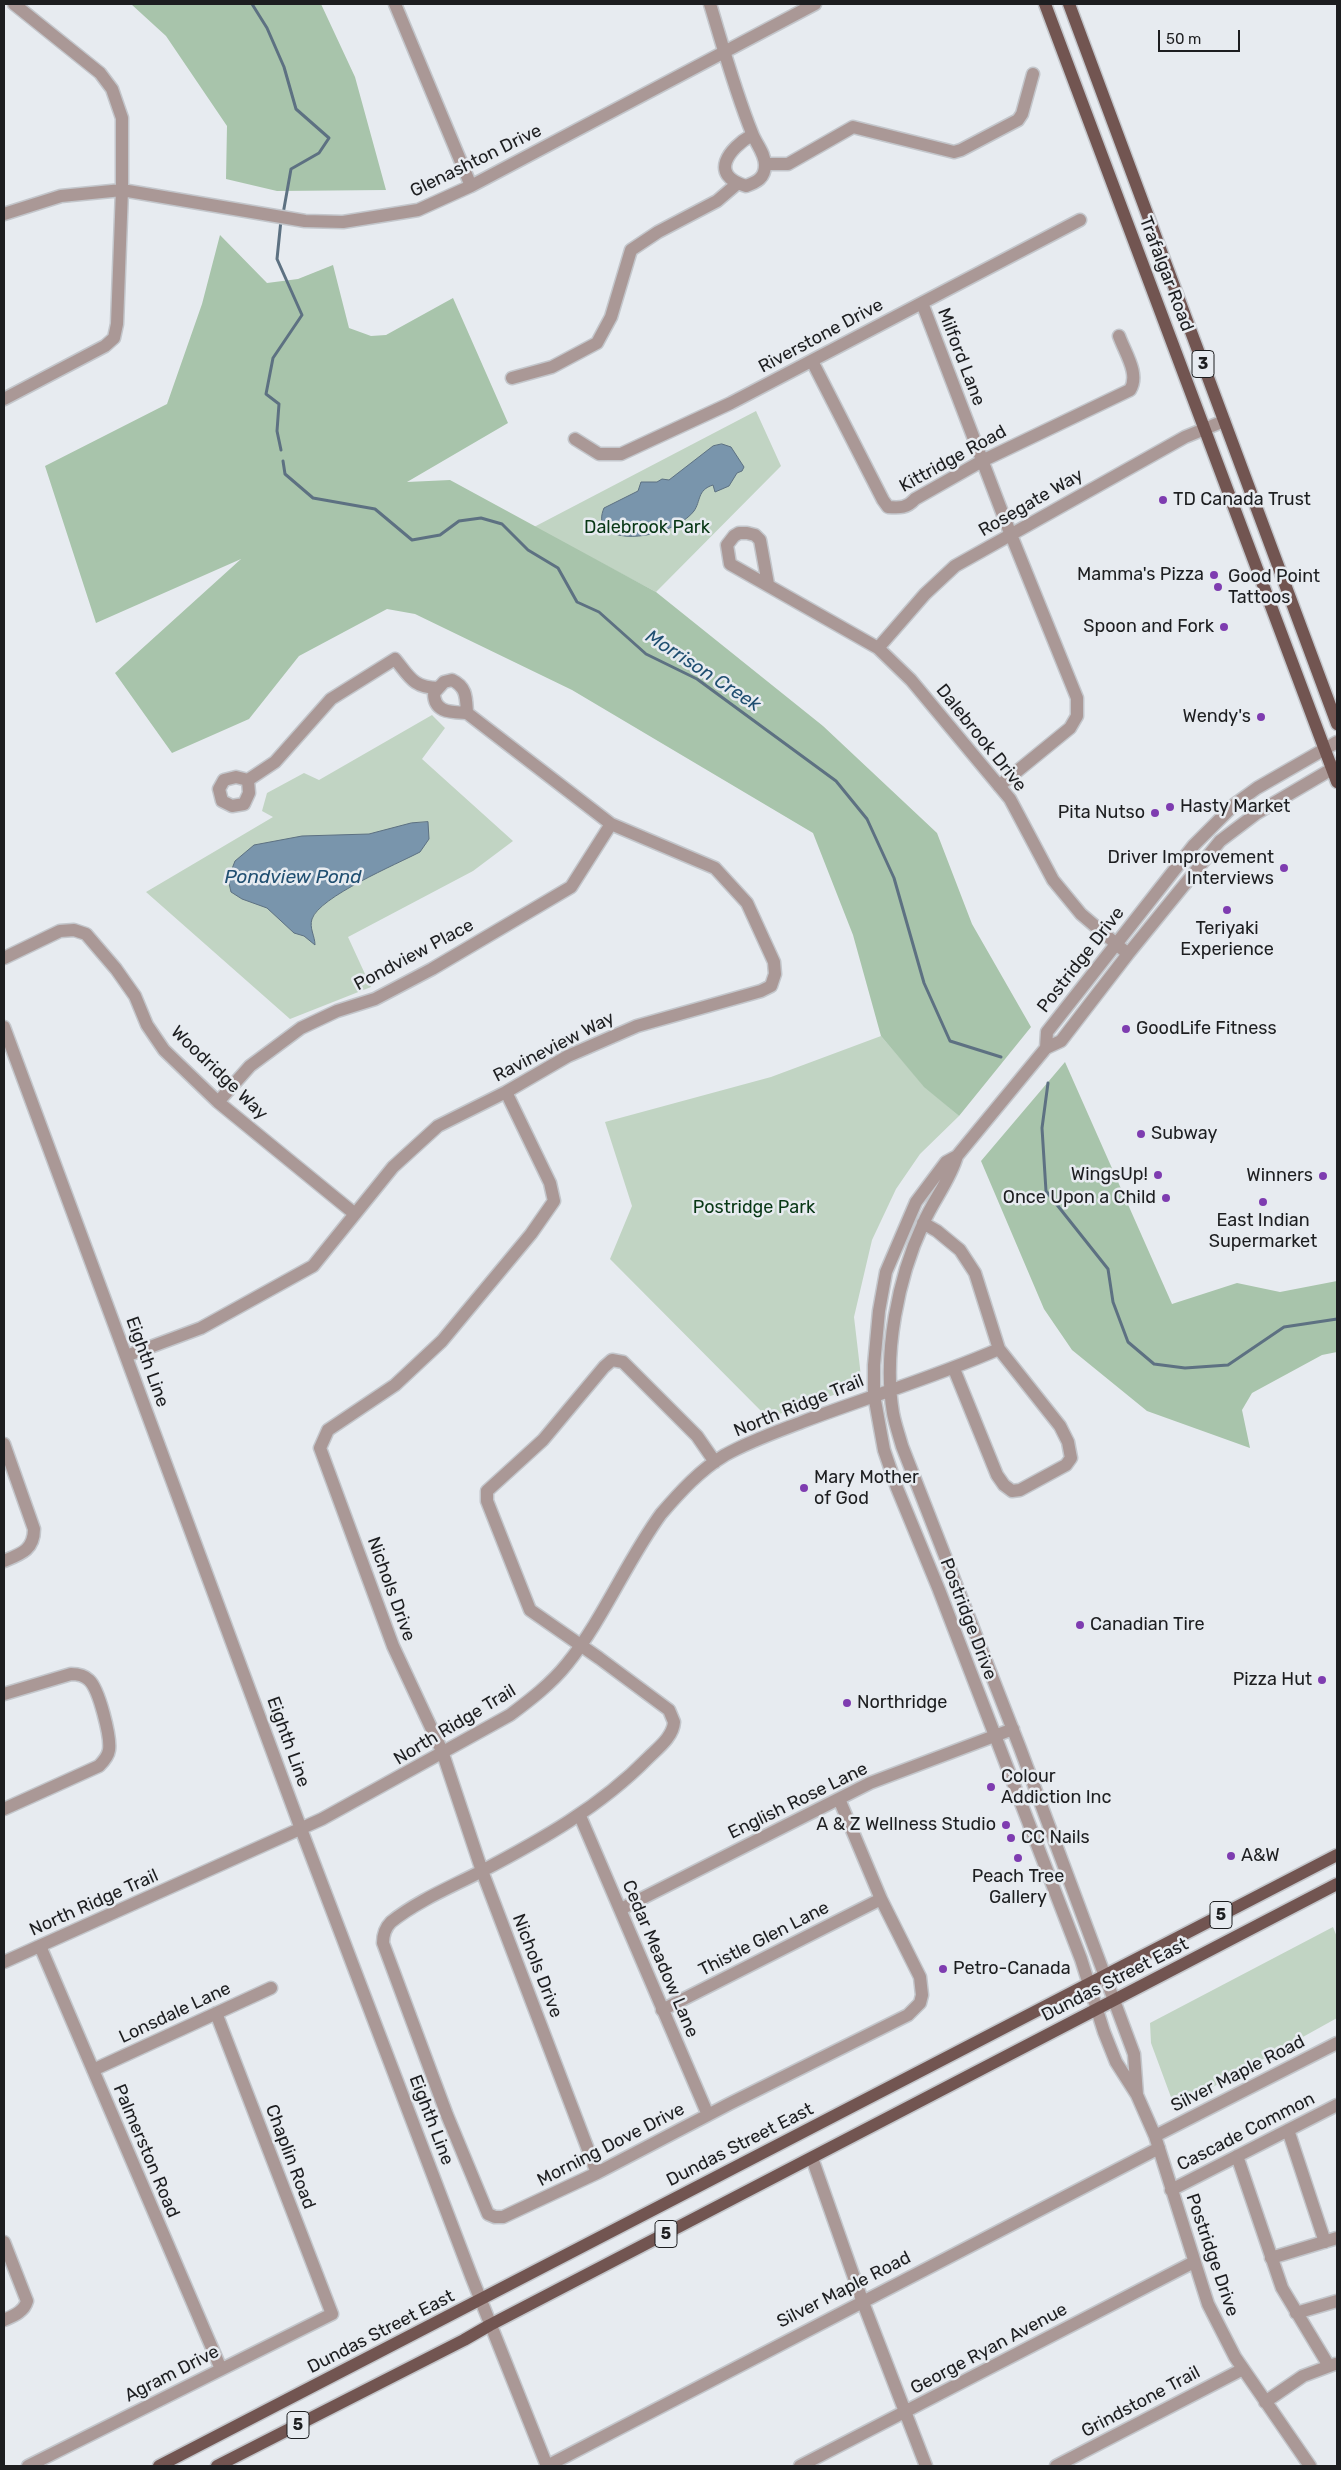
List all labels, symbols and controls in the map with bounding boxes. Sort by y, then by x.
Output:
scale bar [1161,20,1244,52]
text: 50 m [1166,30,1201,48]
street label: Glenashton Drive [407,120,545,202]
street label: Trafalgar Road [1134,214,1198,334]
street label: Riverstone Drive [755,294,887,378]
street label: Milford Lane [932,305,990,409]
road number: 3 [1192,350,1214,378]
street label: Kittridge Road [896,421,1010,497]
street label: Rosegate Way [975,464,1087,542]
place label: TD Canada Trust [1173,489,1311,511]
marker: TD Canada Trust [1157,494,1169,506]
park label: Dalebrook Park [584,517,710,539]
place label: Mamma's Pizza [1077,564,1204,586]
place label: Good Point Tattoos [1228,566,1320,608]
marker: Mamma's Pizza [1208,569,1220,581]
marker: Good Point Tattoos [1212,581,1224,593]
place label: Spoon and Fork [1083,616,1214,638]
marker: Spoon and Fork [1218,621,1230,633]
water label: Morrison Creek [641,625,765,717]
street label: Dalebrook Drive [931,680,1031,796]
place label: Wendy's [1183,706,1251,728]
marker: Wendy's [1255,711,1267,723]
place label: Hasty Market [1180,796,1290,818]
marker: Hasty Market [1164,801,1176,813]
place label: Pita Nutso [1058,802,1145,824]
marker: Pita Nutso [1149,807,1161,819]
place label: Driver Improvement Interviews [1108,847,1274,890]
marker: Driver Improvement Interviews [1278,862,1290,874]
water label: Pondview Pond [224,867,362,889]
street label: Postridge Drive [1033,903,1129,1017]
marker: Teriyaki Experience [1221,904,1233,916]
street label: Pondview Place [351,914,477,996]
place label: Teriyaki Experience [1180,918,1274,961]
street label: Ravineview Way [490,1007,618,1087]
place label: GoodLife Fitness [1136,1018,1277,1040]
street label: Woodridge Way [166,1021,272,1125]
marker: GoodLife Fitness [1120,1023,1132,1035]
place label: Subway [1151,1123,1217,1145]
marker: Subway [1135,1128,1147,1140]
place label: WingsUp! [1071,1164,1148,1186]
place label: Winners [1246,1165,1313,1187]
marker: WingsUp! [1152,1169,1164,1181]
marker: Winners [1317,1170,1329,1182]
place label: Once Upon a Child [1003,1187,1156,1209]
marker: Once Upon a Child [1160,1192,1172,1204]
marker: East Indian Supermarket [1257,1196,1269,1208]
park label: Postridge Park [693,1197,815,1219]
place label: East Indian Supermarket [1209,1210,1317,1252]
street label: Eighth Line [121,1314,173,1410]
street label: North Ridge Trail [731,1370,867,1442]
place label: Mary Mother of God [814,1467,919,1510]
marker: Mary Mother of God [798,1482,810,1494]
street label: Nichols Drive [362,1534,420,1644]
street label: Postridge Drive [935,1555,1001,1683]
place label: Canadian Tire [1090,1614,1205,1636]
marker: Canadian Tire [1074,1619,1086,1631]
place label: Pizza Hut [1233,1669,1312,1691]
marker: Pizza Hut [1316,1674,1328,1686]
street label: North Ridge Trail [390,1680,520,1770]
place label: Northridge [857,1692,947,1714]
street label: Eighth Line [262,1694,314,1790]
marker: Northridge [841,1697,853,1709]
street label: English Rose Lane [725,1758,871,1844]
place label: Colour Addiction Inc [1001,1766,1111,1808]
marker: Colour Addiction Inc [985,1781,997,1793]
place label: A & Z Wellness Studio [816,1814,996,1836]
marker: A & Z Wellness Studio [1000,1819,1012,1831]
place label: CC Nails [1021,1827,1090,1849]
marker: CC Nails [1005,1832,1017,1844]
place label: A&W [1241,1845,1280,1867]
marker: A&W [1225,1850,1237,1862]
marker: Peach Tree Gallery [1012,1852,1024,1864]
street label: North Ridge Trail [26,1865,162,1941]
place label: Peach Tree Gallery [972,1866,1064,1908]
street label: Cedar Meadow Lane [617,1877,703,2041]
street label: Thistle Glen Lane [695,1897,833,1981]
road number: 5 [1210,1902,1232,1928]
street label: Nichols Drive [507,1911,567,2021]
street label: Dundas Street East [1038,1934,1192,2026]
place label: Petro-Canada [953,1958,1071,1980]
marker: Petro-Canada [937,1963,949,1975]
street label: Lonsdale Lane [116,1978,234,2048]
street label: Silver Maple Road [1167,2031,1309,2117]
street label: Eighth Line [404,2072,458,2168]
street label: Palmerston Road [108,2081,184,2221]
street label: Cascade Common [1173,2088,1319,2176]
street label: Morning Dove Drive [534,2098,688,2192]
street label: Dundas Street East [663,2099,817,2191]
street label: Chaplin Road [260,2102,320,2212]
street label: Postridge Drive [1181,2191,1243,2319]
road number: 5 [655,2220,677,2248]
street label: Silver Maple Road [773,2247,915,2333]
street label: Dundas Street East [304,2286,458,2378]
street label: George Ryan Avenue [907,2299,1071,2399]
street label: Agram Drive [121,2341,223,2407]
street label: Grindstone Trail [1078,2362,1204,2442]
road number: 5 [287,2412,309,2438]

